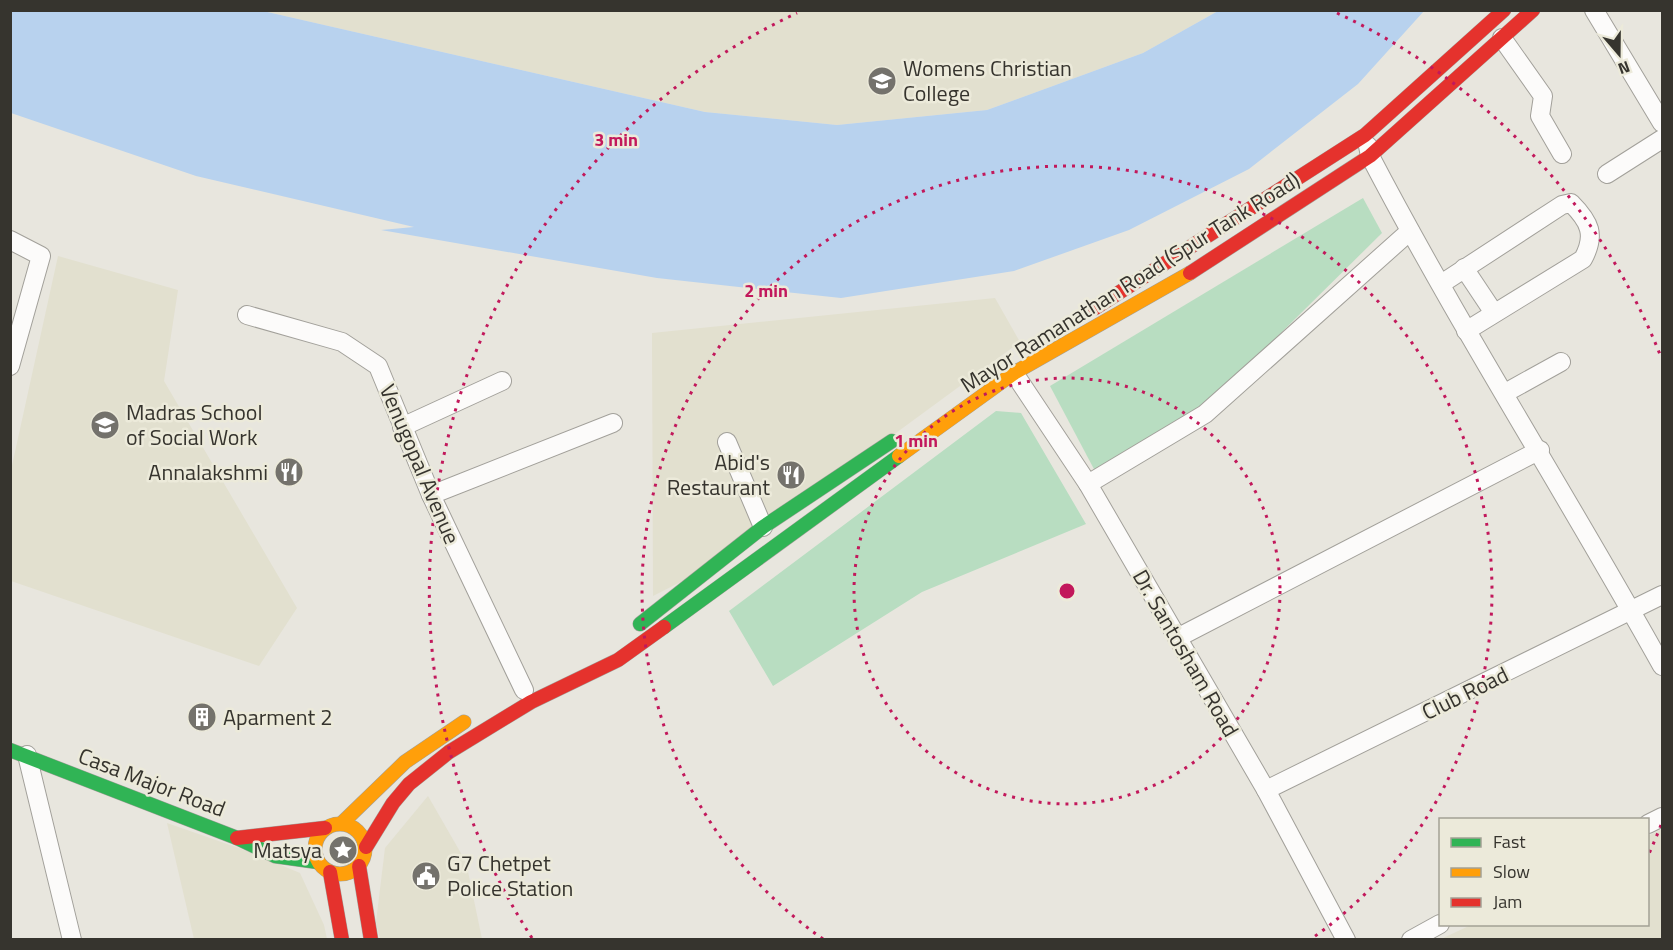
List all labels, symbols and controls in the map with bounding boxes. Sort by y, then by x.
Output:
north arrow [1589,24,1649,84]
place label: Womens Christian College [903,51,1072,110]
text: N [1615,55,1633,81]
school or university icon: Womens Christian College [866,65,898,97]
text: 3 min [594,126,638,153]
street label: Mayor Ramanathan Road (Spur Tank Road) [953,163,1307,401]
text: 2 min [744,277,788,304]
street label: Venugopal Avenue [371,379,469,549]
place label: Madras School of Social Work [126,395,263,454]
school or university icon: Madras School of Social Work [89,409,121,441]
text: 1 min [894,427,938,454]
place label: Abid's Restaurant [667,445,770,504]
place label: Annalakshmi [148,455,268,489]
restaurant icon: Annalakshmi [273,456,305,488]
restaurant icon: Abid's Restaurant [775,459,807,491]
street label: Dr. Santosham Road [1124,563,1248,743]
centre of rings [1057,581,1077,601]
street label: Club Road [1416,657,1514,729]
place label: Aparment 2 [223,700,332,734]
building icon: Aparment 2 [186,701,218,733]
street label: Casa Major Road [74,738,230,826]
legend [1439,818,1649,926]
text: Fast [1493,828,1526,855]
place label: Matsya [253,833,322,867]
place icon: Matsya [327,834,359,866]
place label: G7 Chetpet Police Station [447,846,573,905]
text: Slow [1493,858,1530,885]
public building icon: G7 Chetpet Police Station [410,860,442,892]
text: Jam [1493,888,1522,915]

